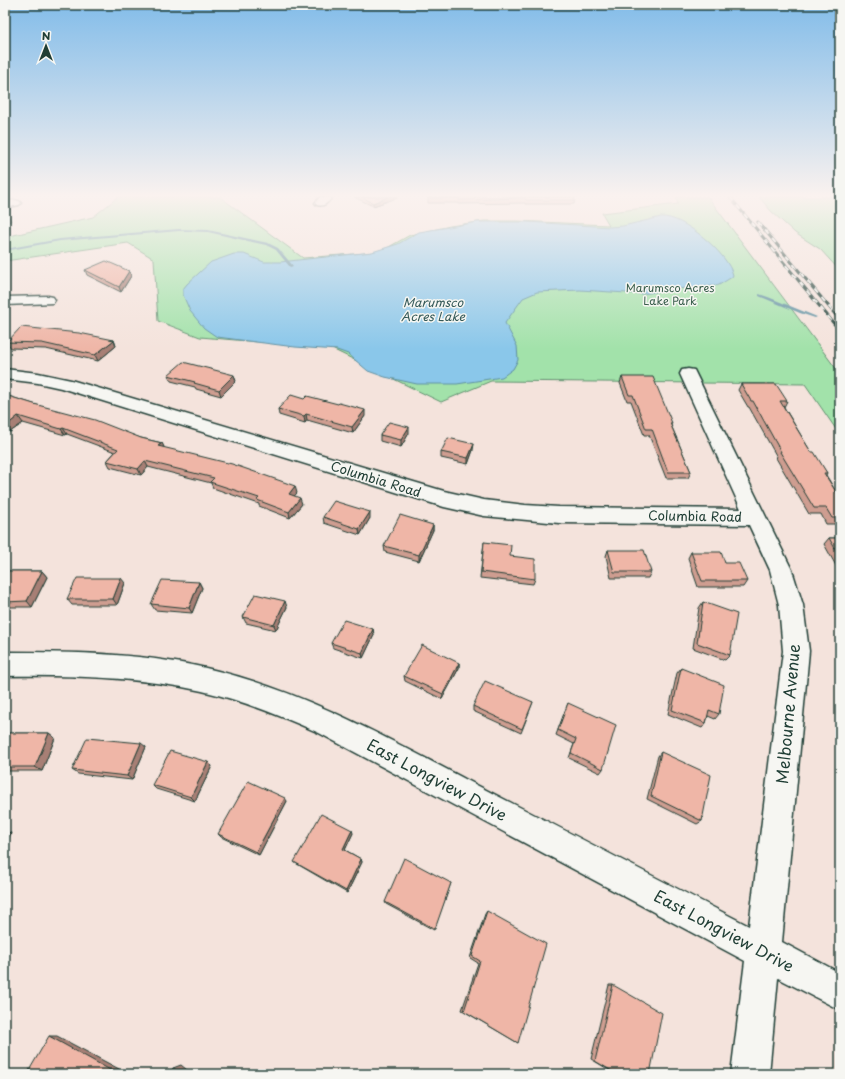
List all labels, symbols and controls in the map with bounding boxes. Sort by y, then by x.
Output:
north arrow [26,26,66,66]
text: N [42,27,51,44]
park label: Marumsco Acres Lake Park [626,279,714,309]
water label: Marumsco Acres Lake [401,293,466,325]
street label: Columbia Road [329,456,424,501]
street label: Columbia Road [648,505,742,526]
street label: Melbourne Avenue [769,643,805,785]
street label: East Longview Drive [363,732,512,826]
street label: East Longview Drive [650,883,799,977]

